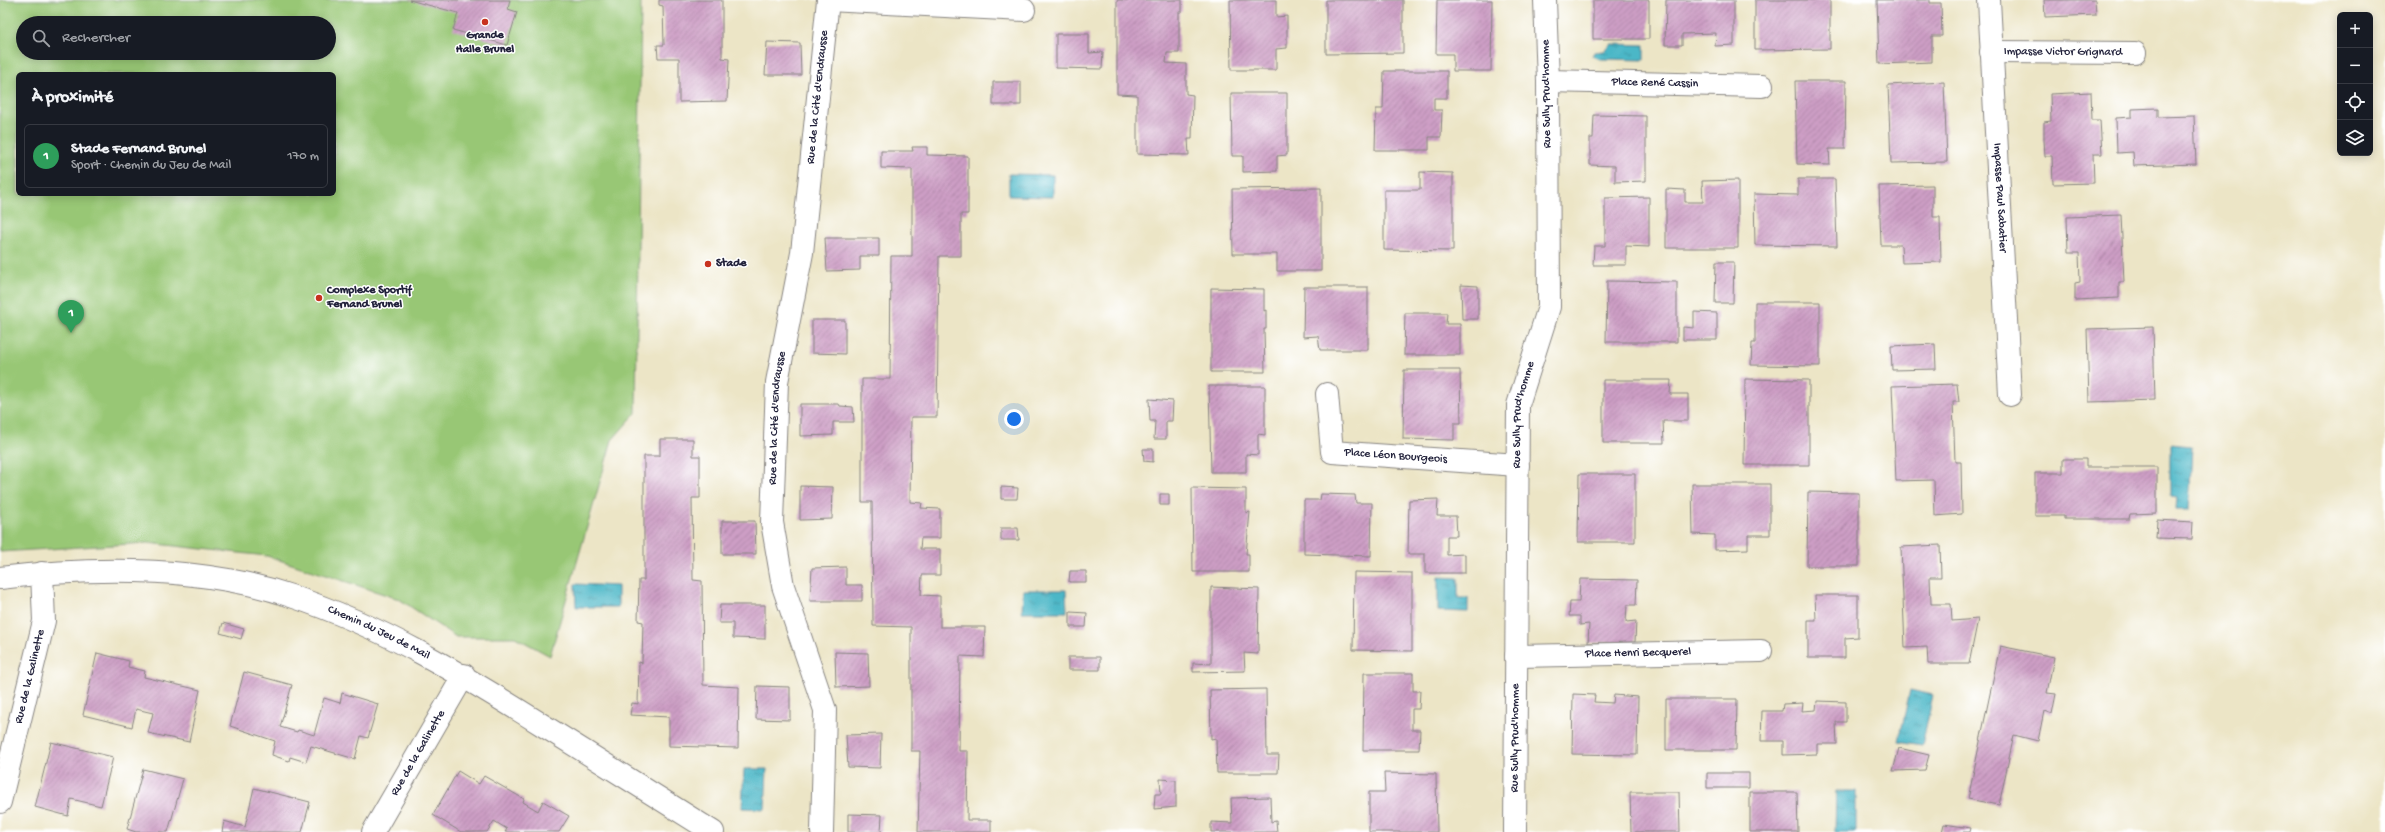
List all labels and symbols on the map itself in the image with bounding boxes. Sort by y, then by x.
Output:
marker: Grande Halle Brunel [480,17,490,27]
place label: Grande Halle Brunel [456,29,515,57]
street label: Rue de la Cité d'Endrausse [804,29,832,165]
street label: Rue Sully Prud'homme [1539,39,1555,148]
street label: Impasse Victor Grignard [2004,45,2123,60]
street label: Place René Cassin [1610,75,1699,92]
street label: Impasse Paul Sabatier [1990,143,2010,255]
place label: Stade [716,257,747,271]
marker: Stade [703,259,713,269]
place label: Complexe Sportif Fernand Brunel [326,284,413,312]
marker: Complexe Sportif Fernand Brunel [314,293,324,303]
pin: 1 [58,300,84,333]
street label: Rue de la Cité d'Endrausse [766,349,790,485]
street label: Rue Sully Prud'homme [1511,359,1539,468]
your location [1004,409,1024,429]
street label: Place Léon Bourgeois [1343,446,1448,467]
street label: Chemin du Jeu de Mail [325,603,432,664]
street label: Rue de la Galinette [12,627,49,725]
street label: Place Henri Becquerel [1584,645,1692,662]
street label: Rue Sully Prud'homme [1508,683,1523,792]
street label: Rue de la Galinette [388,707,449,799]

